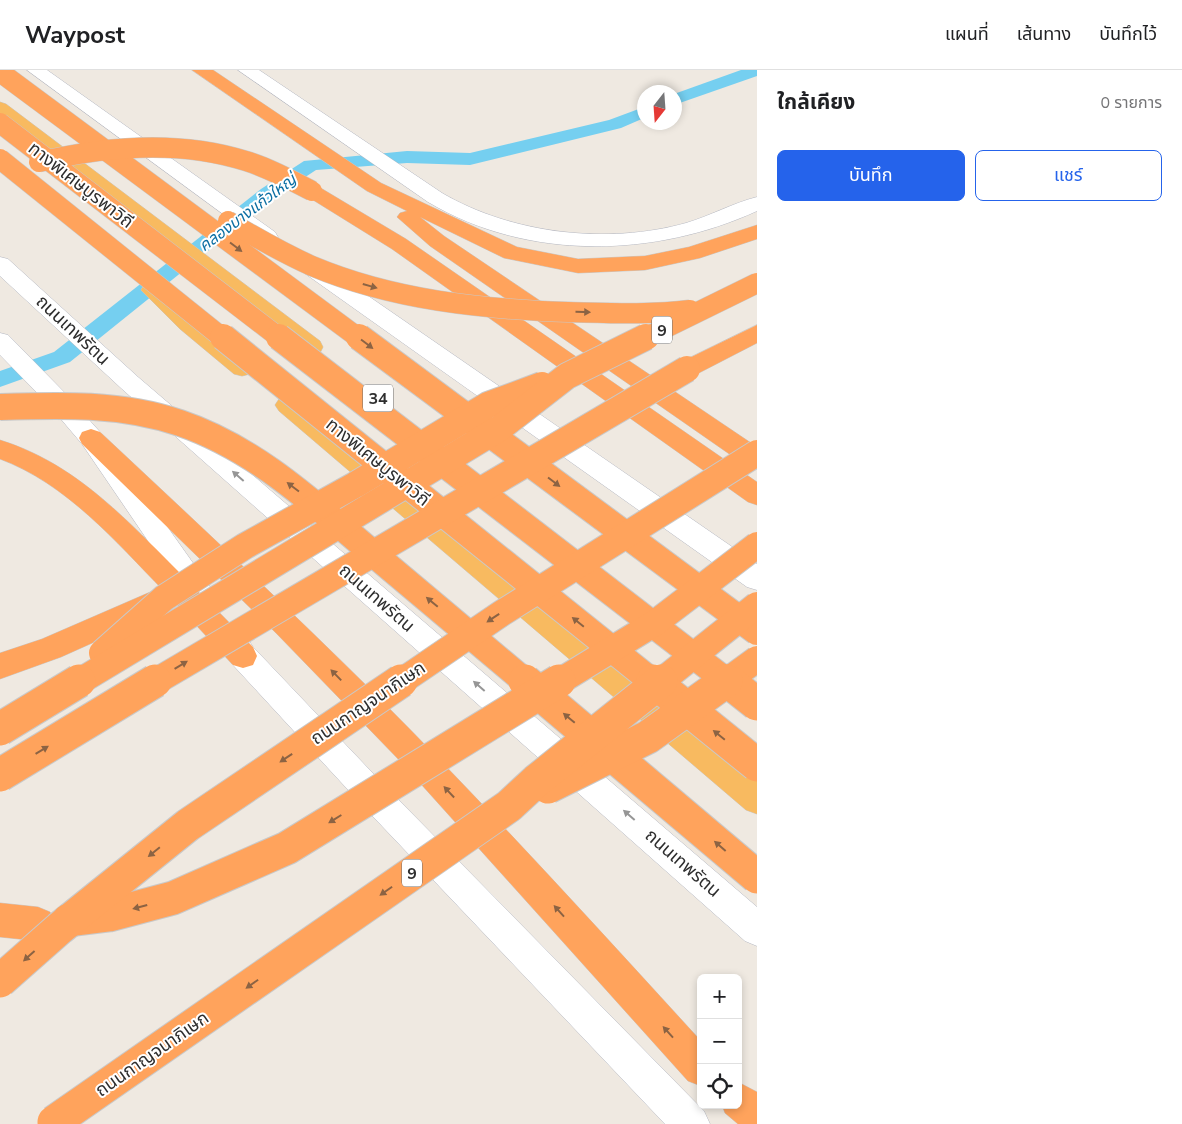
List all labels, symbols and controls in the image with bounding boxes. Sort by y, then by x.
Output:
text: Waypost [25,19,125,51]
text: แผนที่ [945,22,989,46]
text: เส้นทาง [1017,22,1071,46]
text: บันทึกไว้ [1099,22,1157,46]
north arrow [637,85,682,130]
text: ใกล้เคียง [777,88,855,116]
text: 0 รายการ [1101,92,1162,114]
street label: ทางพิเศษบูรพาวิถี [23,136,139,234]
button: บันทึก [777,150,965,201]
button: แชร์ [975,150,1162,201]
water label: คลองบางแก้วใหญ่ [194,168,302,257]
one-way arrow [229,242,243,252]
one-way arrow [363,283,378,291]
street label: ถนนเทพรัตน [31,290,115,370]
one-way arrow [575,308,591,316]
road number: 9 [652,316,672,344]
one-way arrow [360,338,373,349]
road number: 34 [363,384,393,412]
street label: ทางพิเศษบูรพาวิถี [321,413,435,511]
one-way arrow [231,471,244,482]
one-way arrow [547,477,560,487]
one-way arrow [286,482,300,492]
street label: ถนนเทพรัตน [334,558,420,638]
one-way arrow [426,596,438,608]
one-way arrow [487,613,500,623]
one-way arrow [572,617,585,628]
street label: ถนนกาญจนาภิเษก [306,656,430,750]
one-way arrow [174,661,187,670]
one-way arrow [330,669,342,681]
one-way arrow [474,680,486,692]
one-way arrow [564,712,576,724]
one-way arrow [713,729,726,740]
one-way arrow [35,745,48,754]
one-way arrow [280,754,293,763]
one-way arrow [443,786,455,798]
one-way arrow [623,809,635,821]
one-way arrow [328,814,342,823]
street label: ถนนเทพรัตน [640,823,726,903]
one-way arrow [714,840,727,851]
one-way arrow [148,847,161,858]
road number: 9 [402,860,422,886]
one-way arrow [379,886,393,896]
one-way arrow [132,903,147,911]
one-way arrow [554,904,565,917]
one-way arrow [23,950,35,962]
map controls [697,974,742,1109]
button: + [697,974,742,1019]
one-way arrow [246,979,259,989]
street label: ถนนกาญจนาภิเษก [90,1006,214,1102]
button: − [697,1019,742,1064]
one-way arrow [662,1026,674,1038]
button: locate [697,1064,742,1109]

